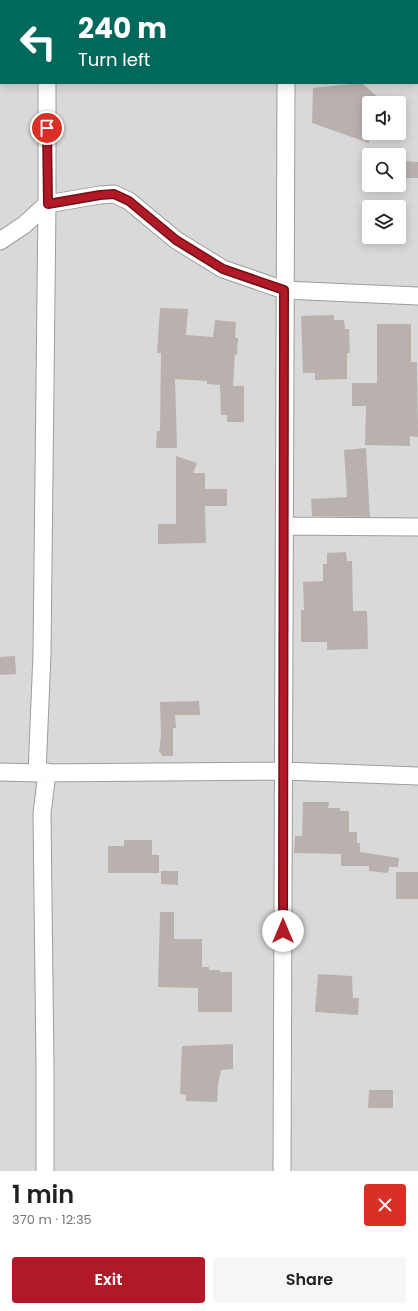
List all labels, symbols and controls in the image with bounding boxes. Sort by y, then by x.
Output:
text: 240 m [78,9,167,48]
icon: left [12,16,64,68]
text: Turn left [78,47,150,72]
map controls [362,96,406,244]
button: sound [362,96,406,140]
pin [30,111,64,145]
icon: arrive [36,117,58,139]
button: search [362,148,406,192]
button: layers [362,200,406,244]
position arrow [262,910,304,952]
text: 1 min [12,1178,74,1211]
button: close [364,1184,406,1226]
text: 370 m · 12:35 [12,1210,92,1229]
button: Exit [12,1257,205,1303]
button: Share [213,1257,406,1303]

